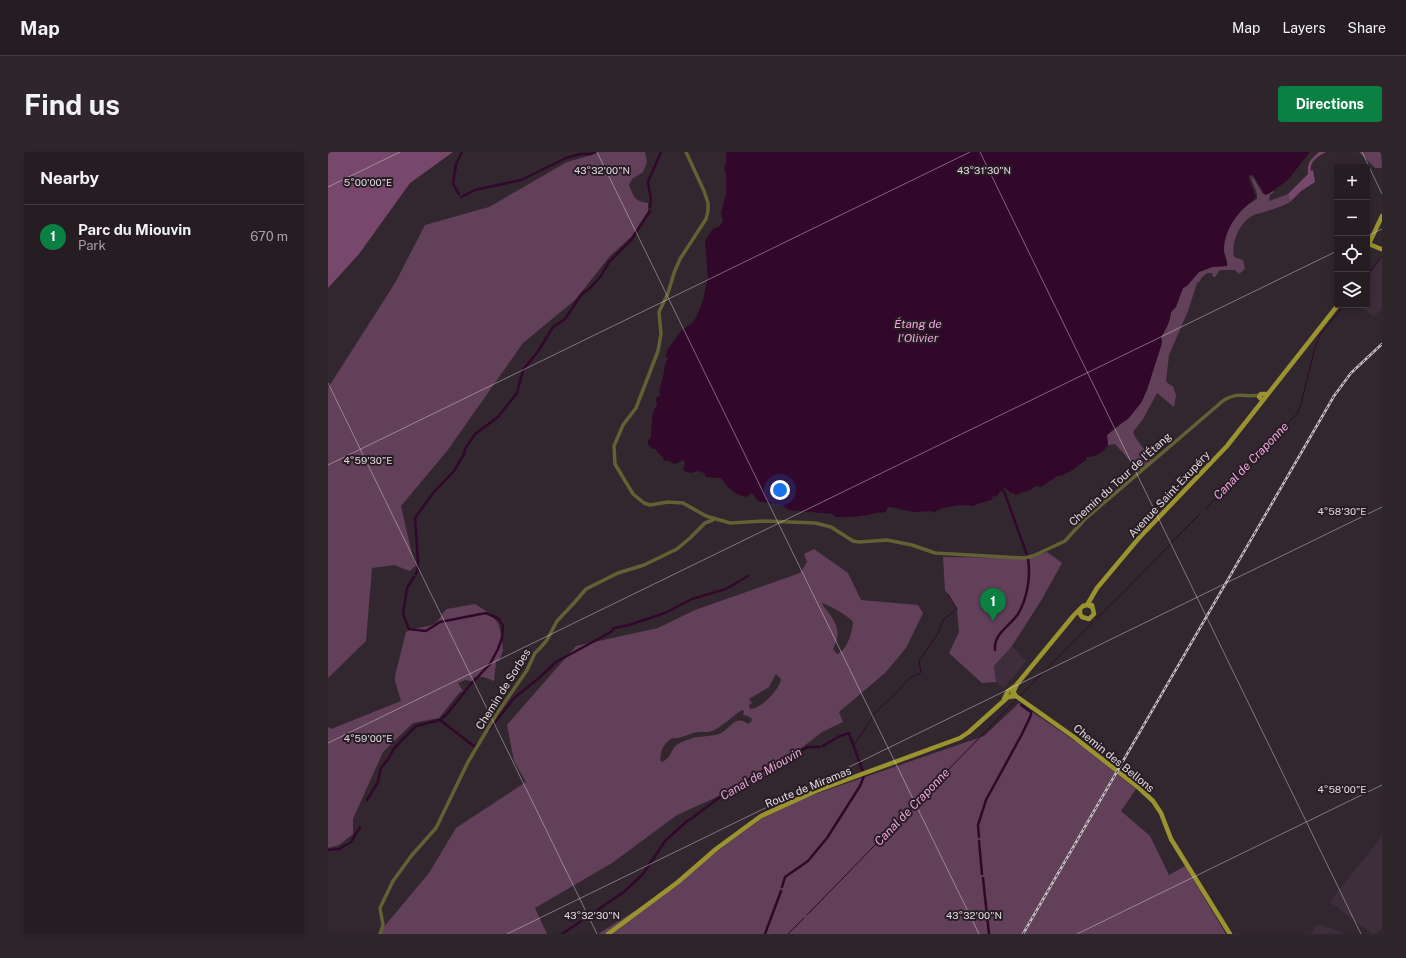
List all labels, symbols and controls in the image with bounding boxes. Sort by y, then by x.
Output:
text: Map [20,17,60,39]
text: Map [1232,20,1260,36]
text: Layers [1282,20,1326,36]
text: Share [1348,20,1386,36]
button: Directions [1278,86,1382,122]
text: Find us [24,88,120,121]
text: 43°32'00"N [574,164,630,176]
text: 43°31'30"N [957,164,1011,176]
map controls [1334,164,1370,308]
button: + [1334,164,1370,200]
text: Nearby [40,168,99,188]
text: 5°00'00"E [344,176,392,188]
button: − [1334,200,1370,236]
text: Parc du Miouvin [78,221,191,238]
text: 1 [50,229,56,244]
text: 670 m [250,229,288,244]
button: locate [1334,236,1370,272]
text: Park [78,238,106,253]
button: layers [1334,272,1370,308]
water label: Étang de l'Olivier [894,317,942,345]
water label: Canal de Craponne [1211,419,1292,503]
street label: Chemin du Tour de l'Étang [1066,429,1174,528]
street label: Avenue Saint-Exupéry [1126,448,1212,540]
text: 4°59'30"E [344,454,392,466]
your location [770,480,790,500]
text: 4°58'30"E [1317,505,1367,517]
pin: 1 [980,588,1006,621]
street label: Chemin de Sorbes [473,646,533,732]
street label: Chemin des Bellons [1071,722,1157,794]
text: 4°59'00"E [344,732,392,744]
water label: Canal de Miouvin [718,745,805,803]
street label: Route de Miramas [763,764,853,810]
water label: Canal de Craponne [872,765,953,849]
text: 4°58'00"E [1318,783,1366,795]
text: 43°32'30"N [564,909,620,921]
text: 43°32'00"N [946,909,1002,921]

